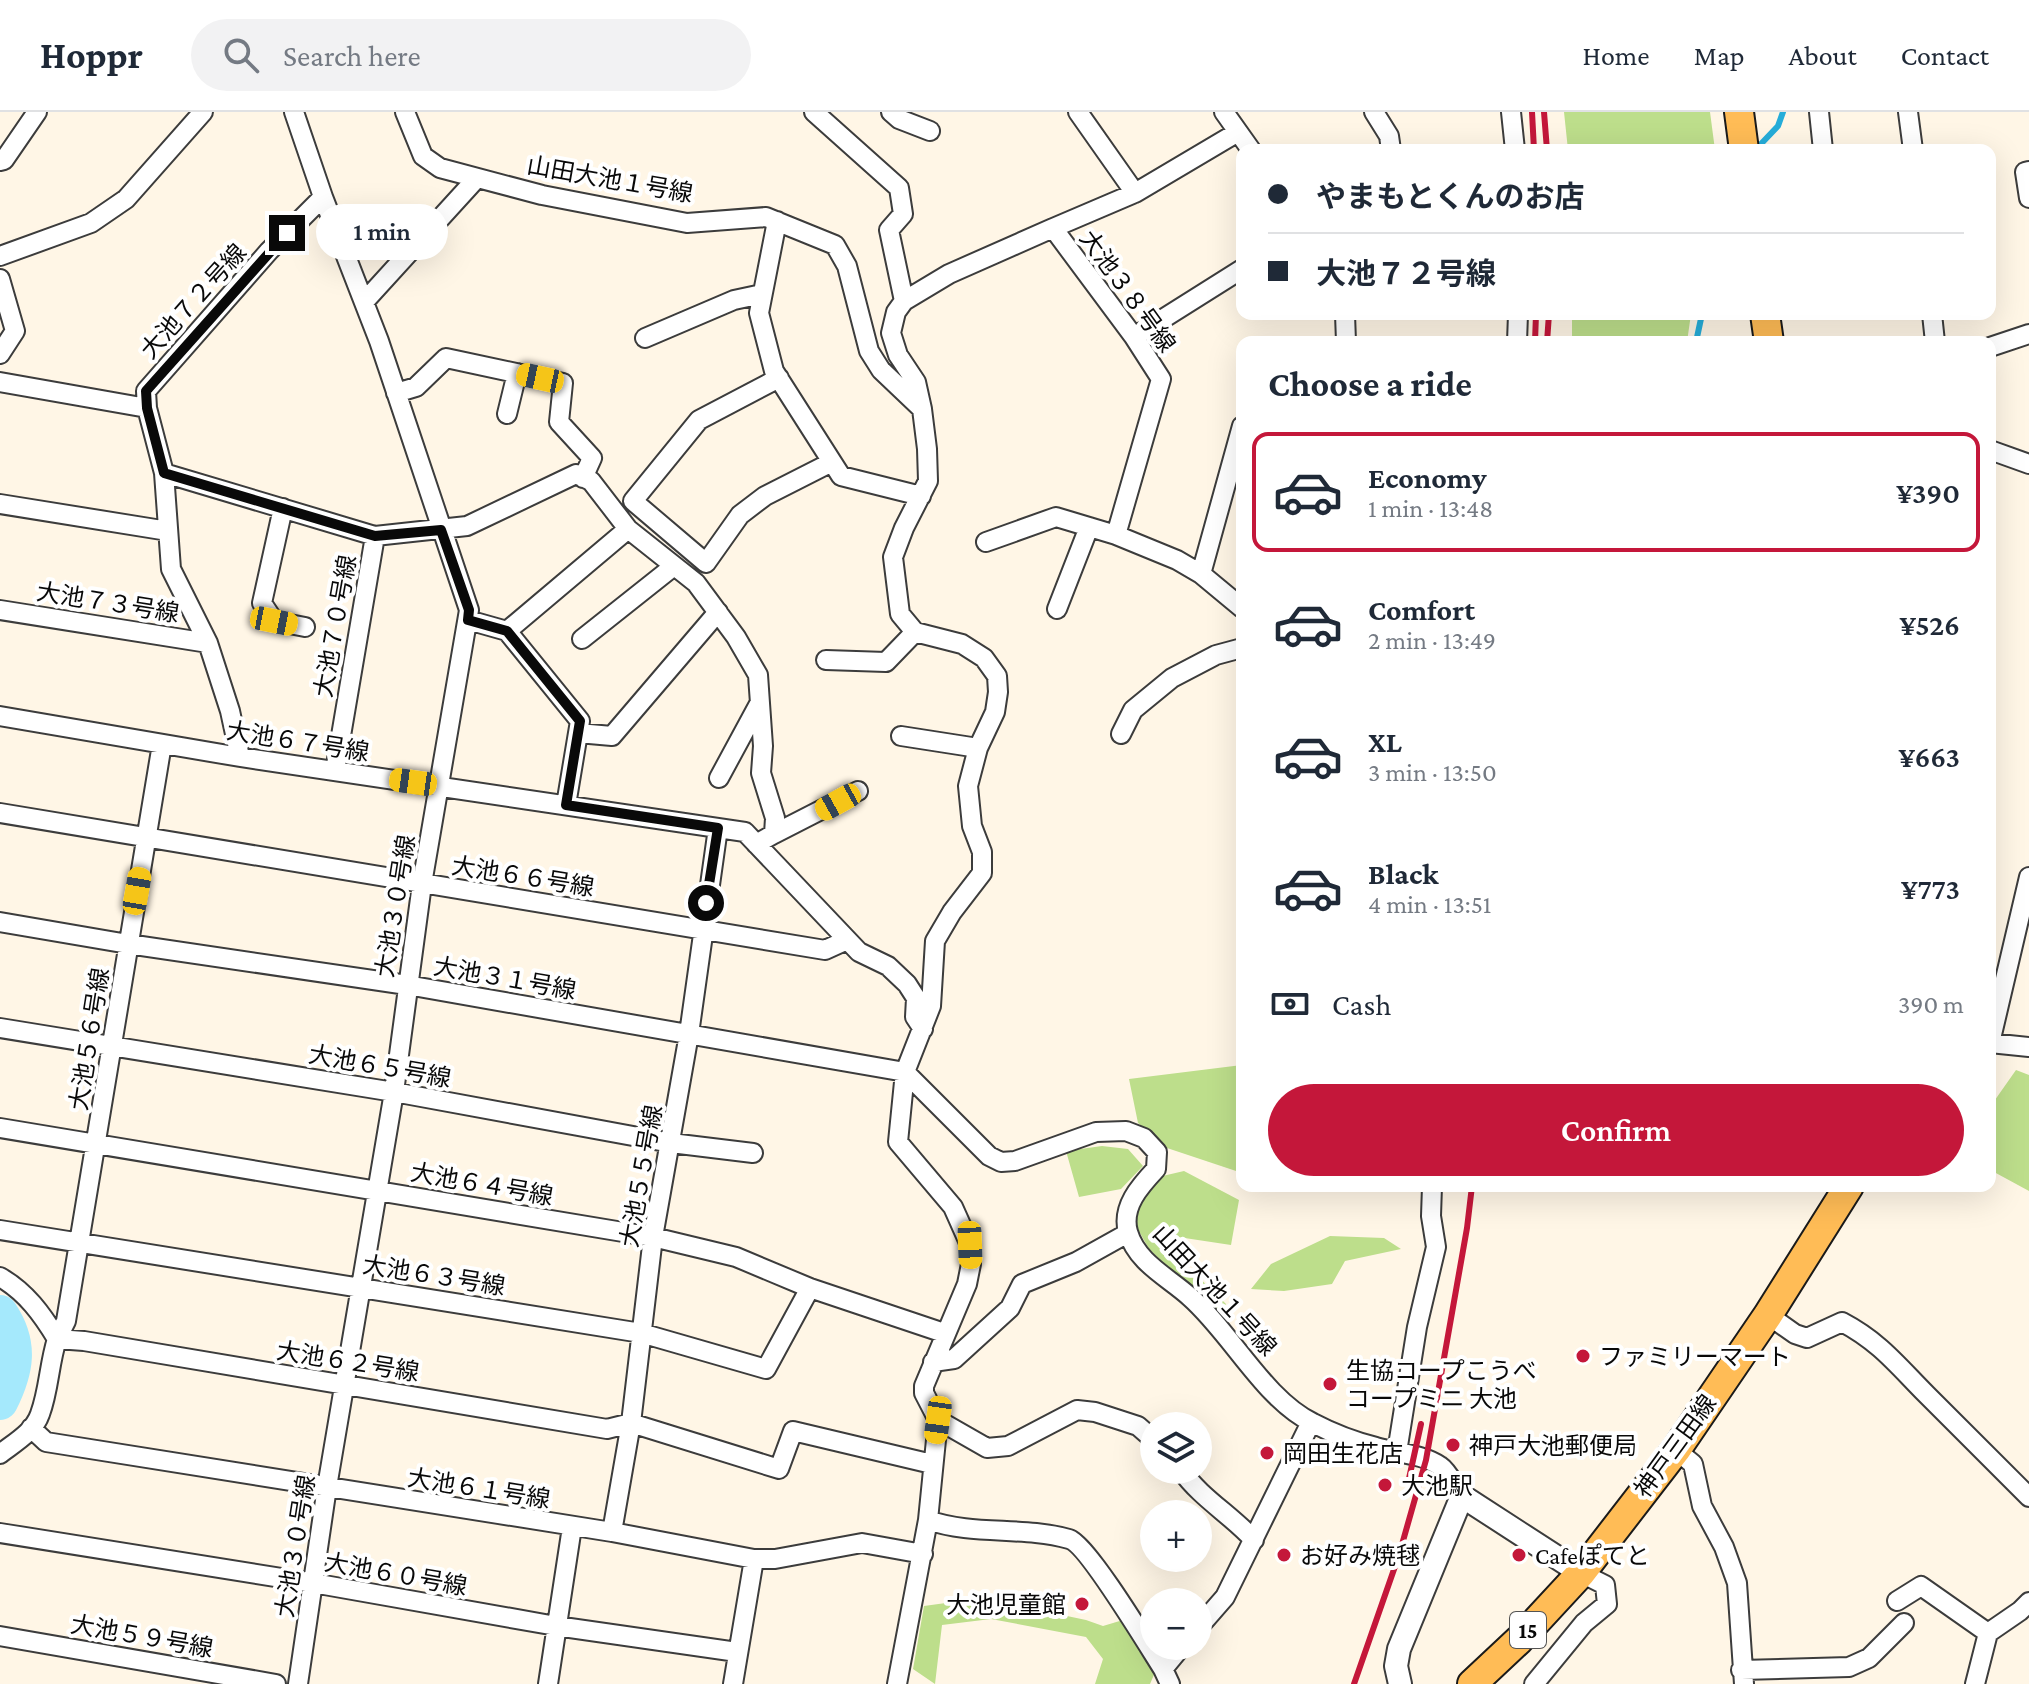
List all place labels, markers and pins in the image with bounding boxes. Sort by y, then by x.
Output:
place label: ファミリーマート [1599,1343,1791,1370]
marker: ファミリーマート [1574,1347,1592,1365]
place label: 生協コープこうべ コープミニ 大池 [1346,1357,1537,1412]
marker: 生協コープこうべ コープミニ 大池 [1321,1375,1339,1393]
place label: 神戸大池郵便局 [1469,1432,1637,1459]
marker: 神戸大池郵便局 [1444,1436,1462,1454]
place label: 岡田生花店 [1283,1440,1403,1467]
marker: 岡田生花店 [1258,1444,1276,1462]
place label: 大池駅 [1401,1472,1473,1499]
marker: 大池駅 [1376,1476,1394,1494]
place label: お好み焼毬 [1300,1542,1420,1569]
place label: Cafeぽてと [1535,1542,1650,1569]
marker: お好み焼毬 [1275,1546,1293,1564]
marker: Cafeぽてと [1510,1546,1528,1564]
place label: 大池児童館 [946,1591,1066,1618]
marker: 大池児童館 [1073,1595,1091,1613]

